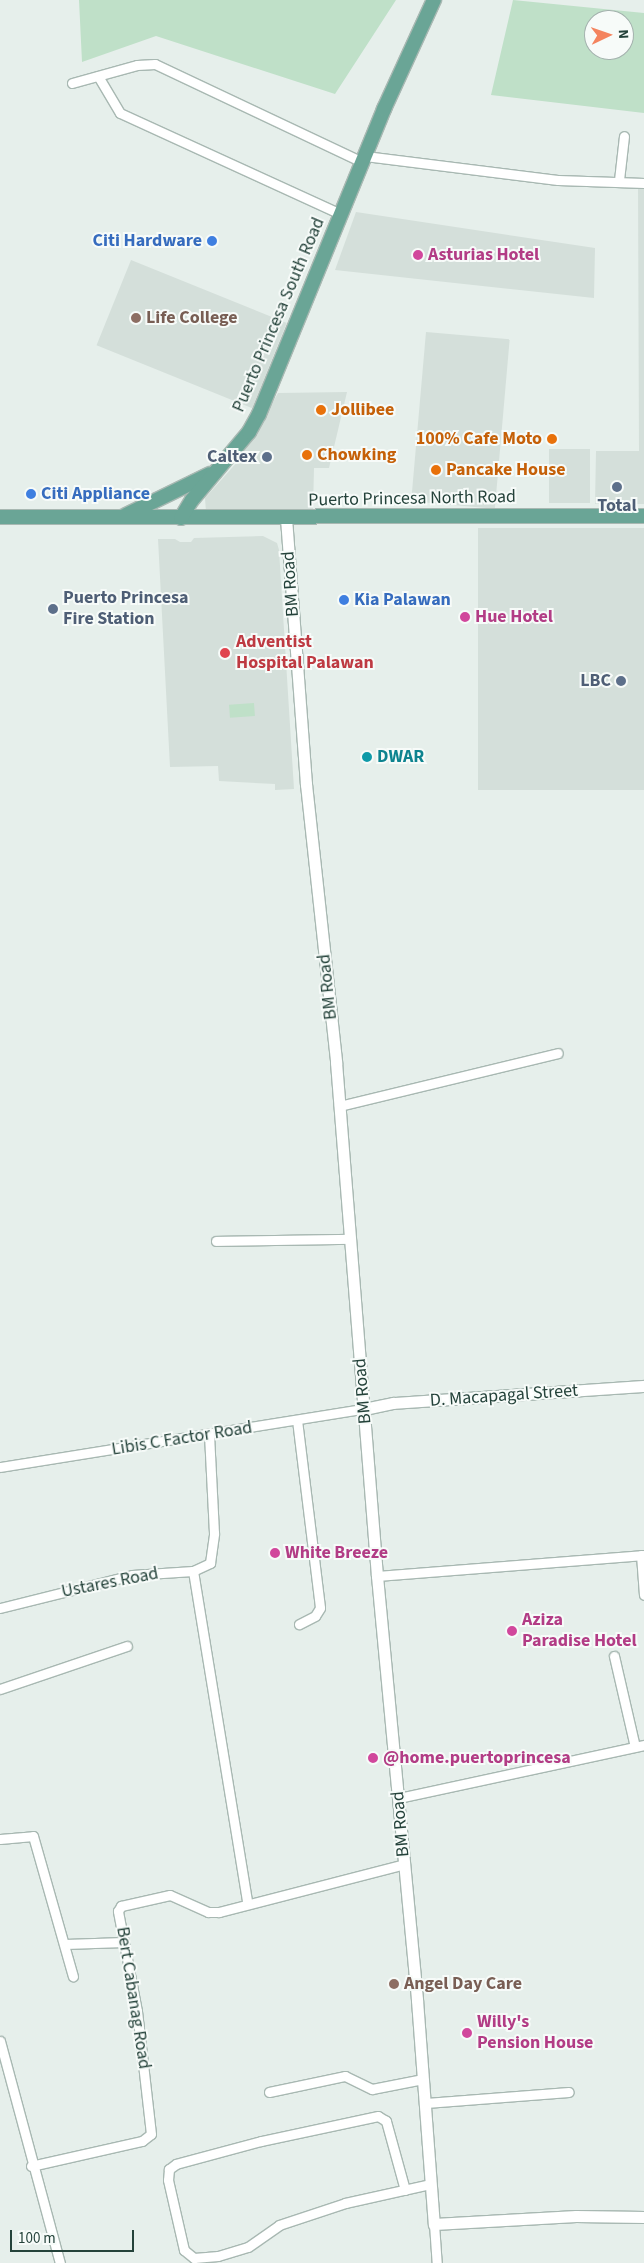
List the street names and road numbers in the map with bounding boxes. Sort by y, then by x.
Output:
street label: Puerto Princesa South Road [228,214,330,416]
street label: Puerto Princesa North Road [308,486,516,512]
street label: BM Road [278,550,304,618]
street label: BM Road [314,953,342,1021]
street label: BM Road [349,1357,377,1425]
street label: D. Macapagal Street [429,1380,579,1412]
street label: Libis C Factor Road [110,1417,254,1461]
street label: Ustares Road [60,1563,160,1603]
street label: BM Road [387,1790,415,1858]
street label: Bert Cabanag Road [111,1925,155,2071]

